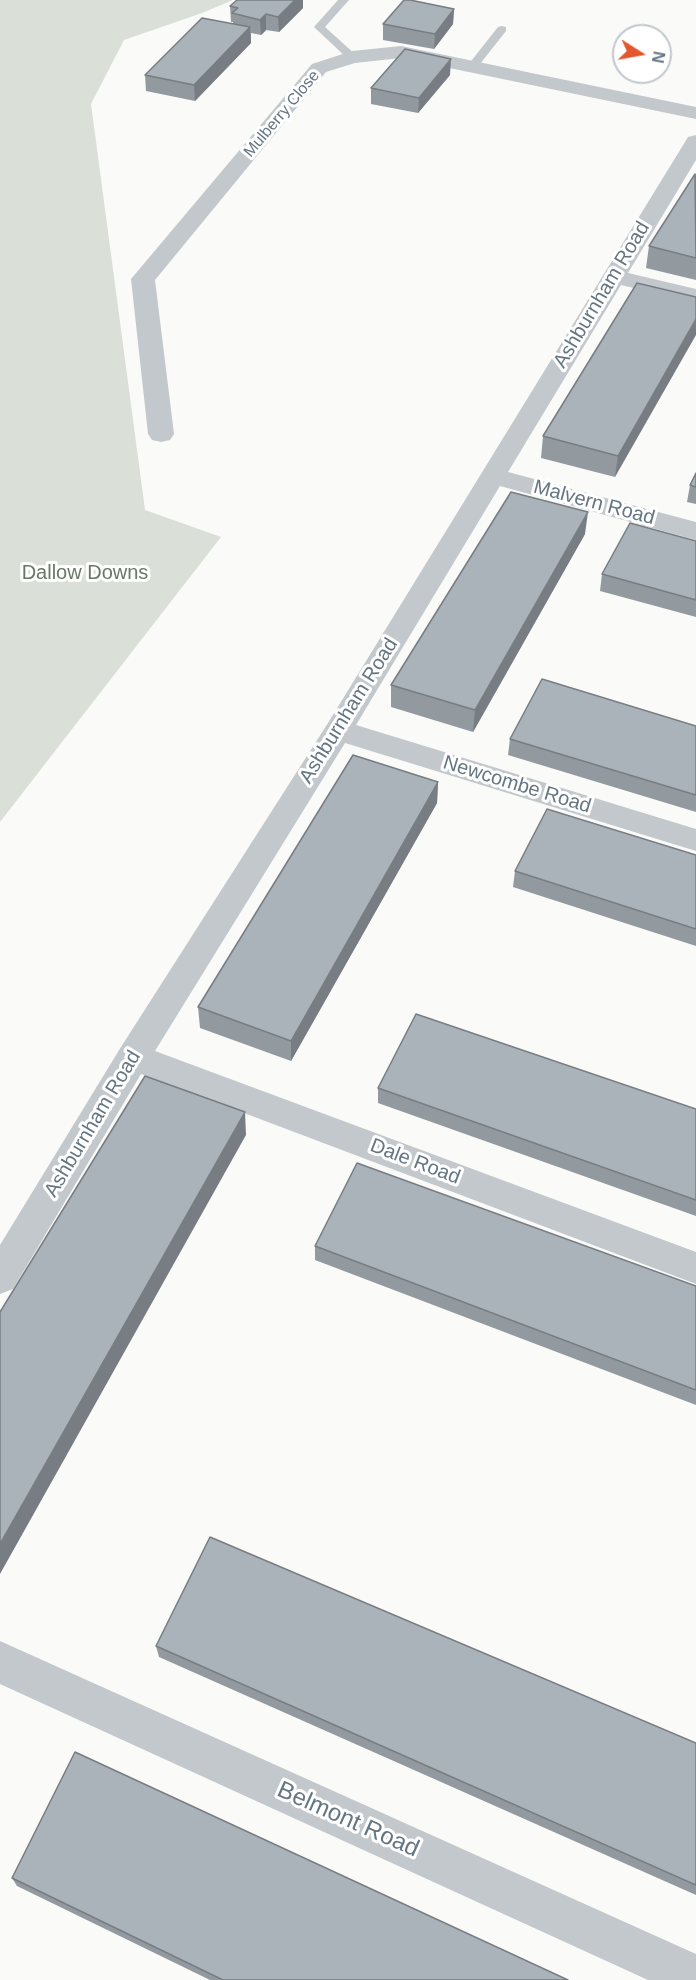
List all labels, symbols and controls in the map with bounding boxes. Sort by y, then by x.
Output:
north arrow [612,24,672,84]
text: N [649,50,668,64]
street label: Mulberry Close [240,67,324,161]
street label: Ashburnham Road [549,217,655,373]
street label: Malvern Road [531,475,657,531]
park label: Dallow Downs [22,561,148,585]
street label: Ashburnham Road [295,634,403,788]
street label: Newcombe Road [440,751,594,819]
street label: Ashburnham Road [40,1046,146,1202]
street label: Dale Road [367,1134,463,1190]
street label: Belmont Road [273,1776,423,1864]

